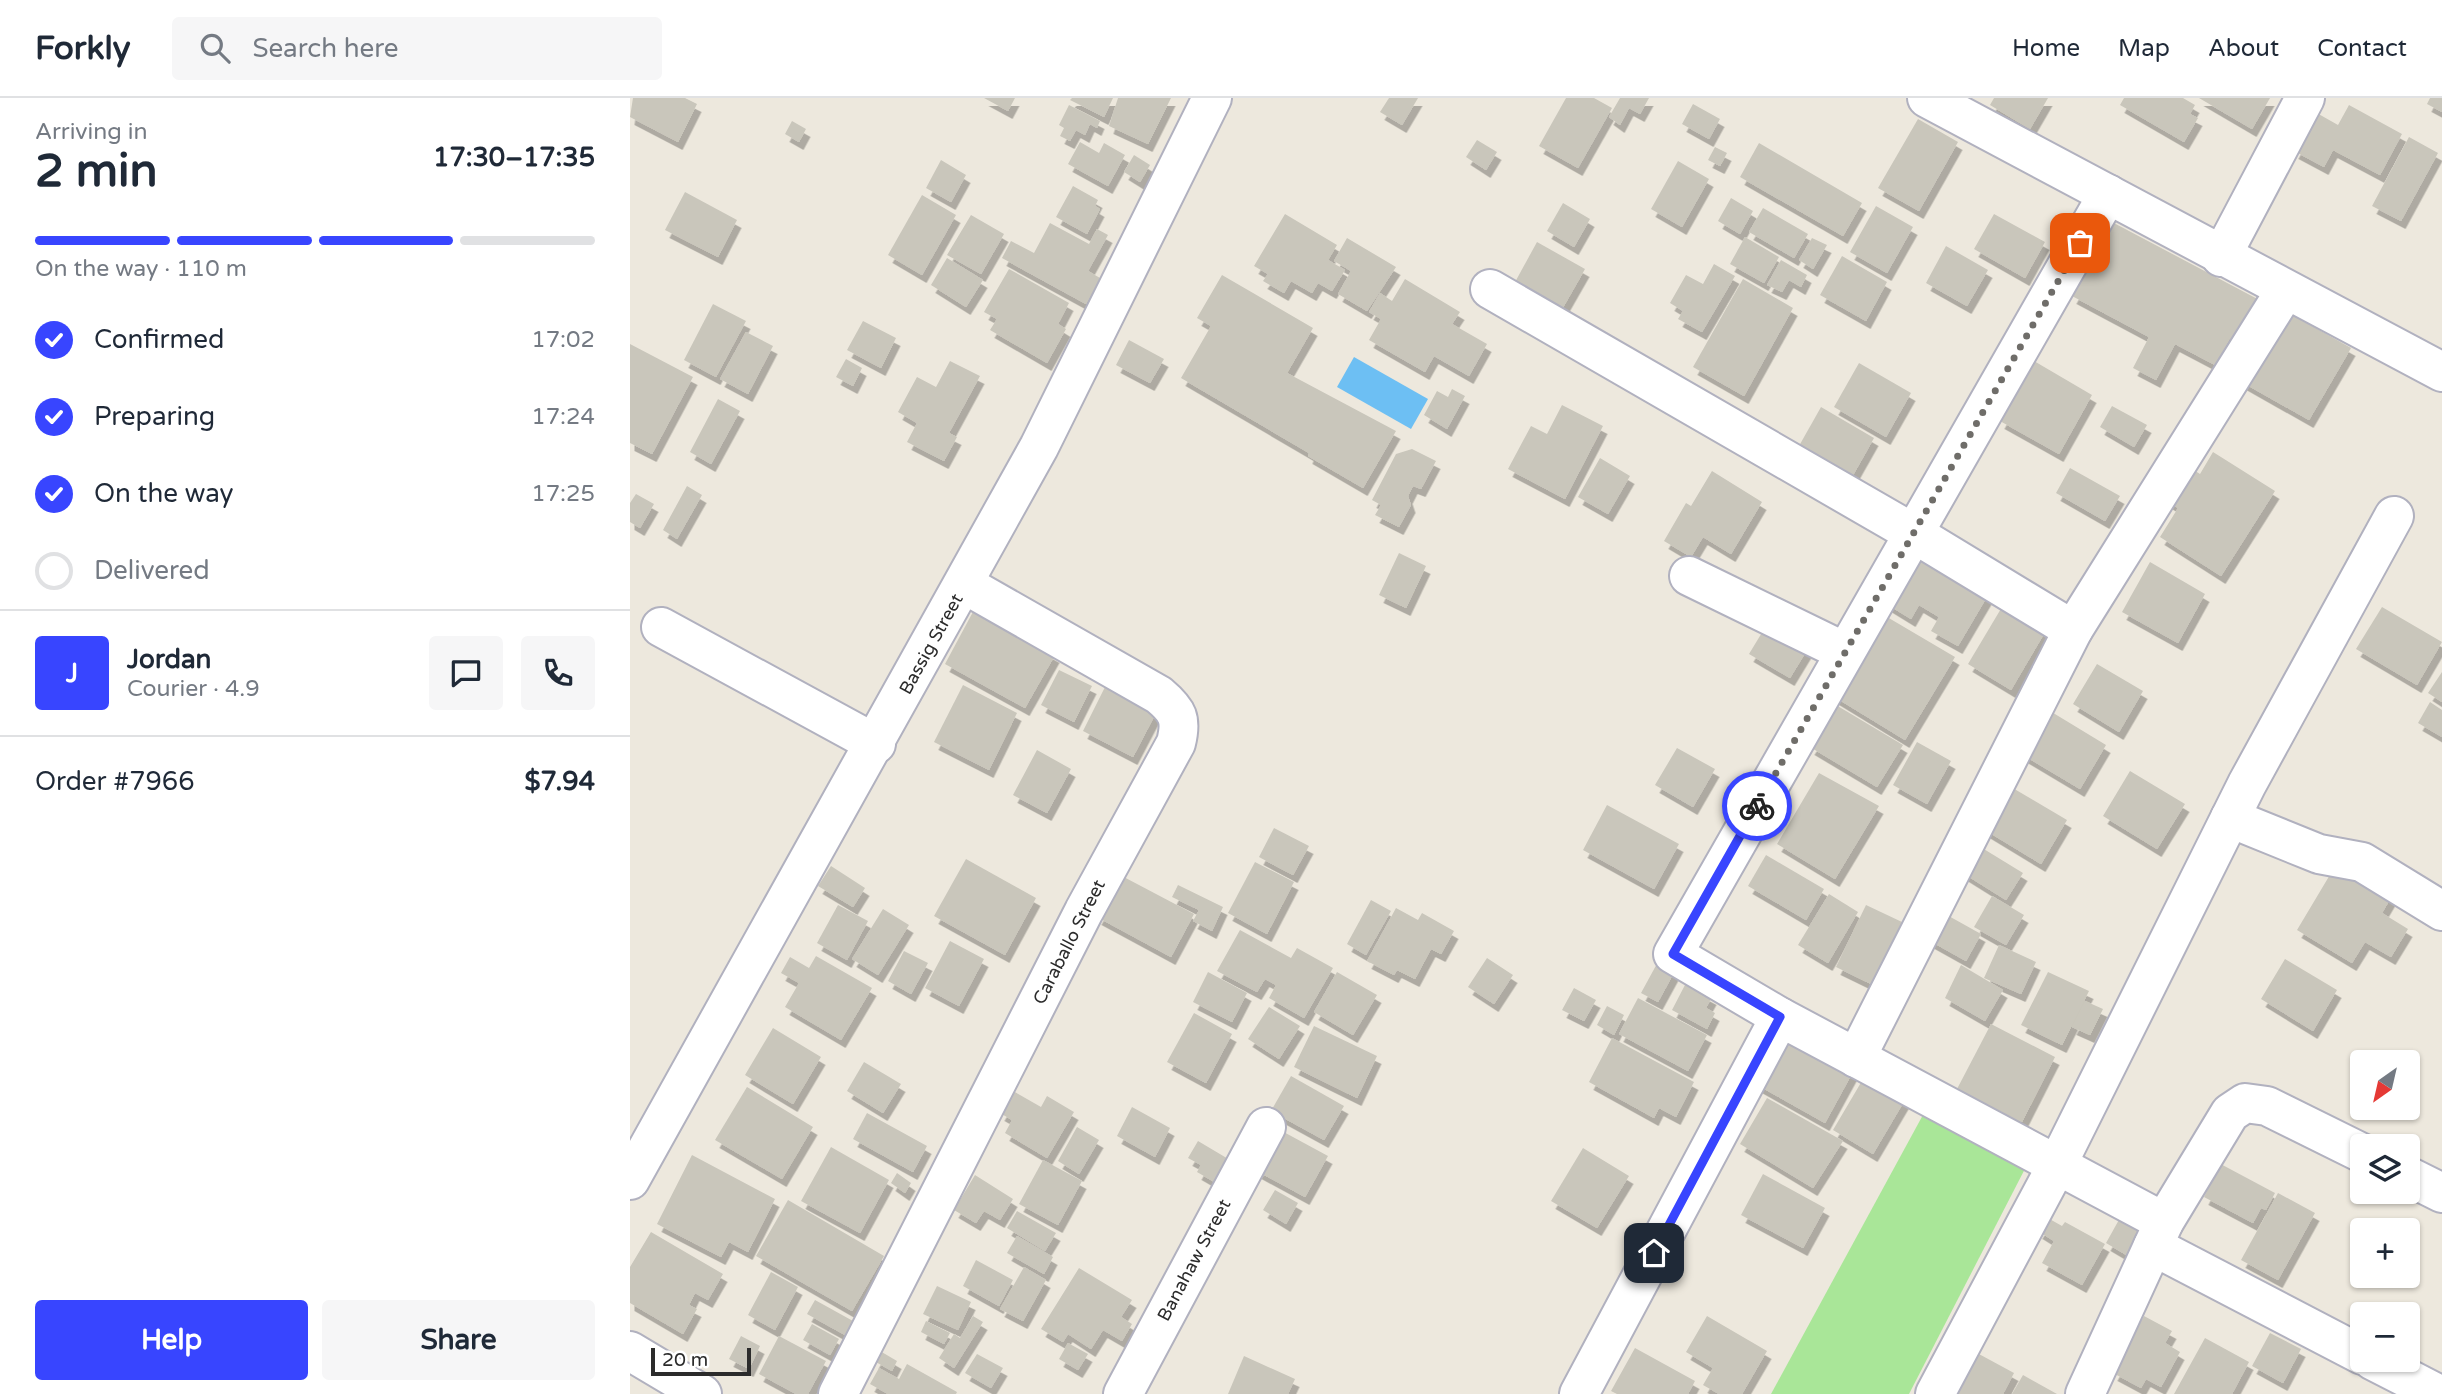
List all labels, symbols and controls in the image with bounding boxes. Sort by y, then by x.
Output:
search box [172,17,662,80]
text: Forkly [35,29,130,68]
icon: search [196,29,234,67]
text: Search here [252,33,399,64]
text: Home [2012,34,2080,63]
text: Map [2118,34,2170,63]
text: About [2208,34,2279,63]
text: Contact [2317,34,2407,63]
text: Arriving in [35,118,148,146]
text: 17:30–17:35 [433,142,595,173]
text: 2 min [35,144,158,199]
pin [2050,213,2110,273]
icon: bag [2061,224,2099,262]
text: On the way · 110 m [35,255,247,283]
icon: check [35,321,73,359]
text: Confirmed [94,324,224,355]
text: 17:02 [531,326,595,354]
icon: check [35,398,73,436]
text: Preparing [94,401,215,432]
text: 17:24 [531,403,595,431]
icon: check [35,475,73,513]
text: On the way [94,478,234,509]
text: 17:25 [531,480,595,508]
text: Delivered [94,555,210,586]
street label: Bassig Street [894,590,968,698]
button: chat [429,636,503,710]
button: phone [521,636,595,710]
text: Jordan [127,644,211,675]
text: J [66,658,78,689]
text: Courier · 4.9 [127,675,260,703]
text: Order #7966 [35,766,195,797]
text: $7.94 [525,766,595,797]
courier [1722,771,1792,841]
icon: bike [1738,787,1776,825]
street label: Caraballo Street [1028,876,1110,1008]
north arrow [2350,1050,2420,1120]
map controls [2350,1050,2420,1372]
button: layers [2350,1134,2420,1204]
street label: Banahaw Street [1153,1195,1235,1325]
button: + [2350,1218,2420,1288]
pin [1624,1223,1684,1283]
icon: home [1635,1234,1673,1272]
button: Help [35,1300,308,1380]
button: Share [322,1300,595,1380]
button: − [2350,1302,2420,1372]
scale bar [651,1345,751,1377]
text: 20 m [662,1349,708,1371]

